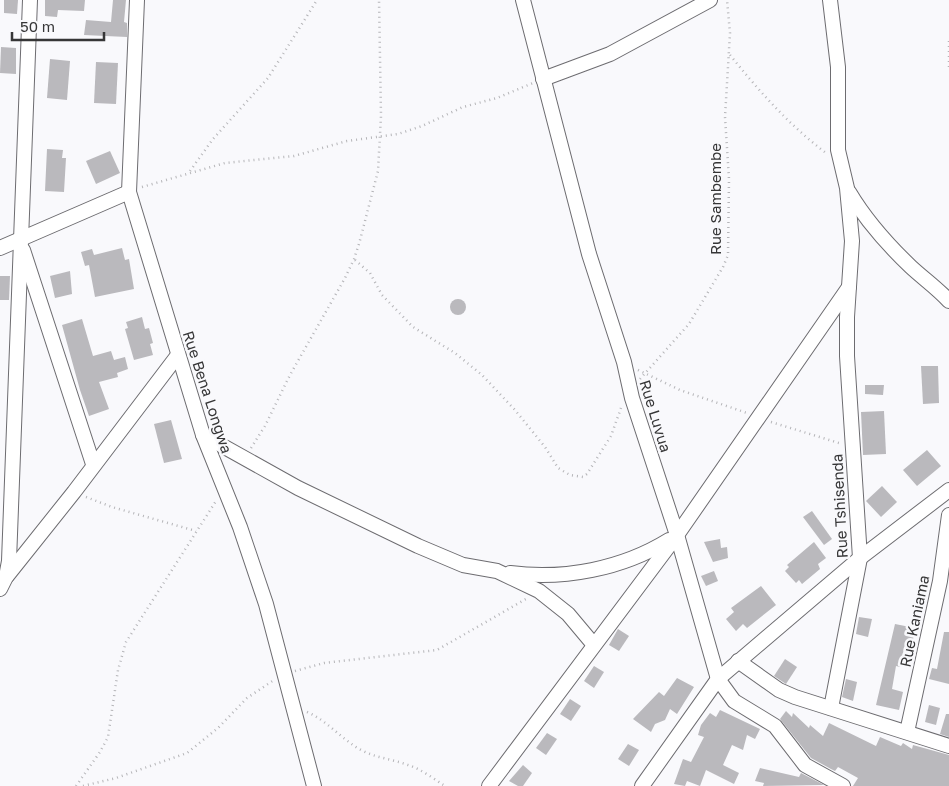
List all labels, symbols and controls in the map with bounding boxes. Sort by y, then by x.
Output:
scale bar [12,10,105,42]
text: 50 m [20,17,55,35]
street label: Rue Sambembe [706,143,724,255]
street label: Rue Bena Longwa [180,328,236,456]
street label: Rue Luvua [636,378,676,454]
street label: Rue Tshisenda [827,453,851,559]
street label: Rue Kaniama [895,573,933,669]

